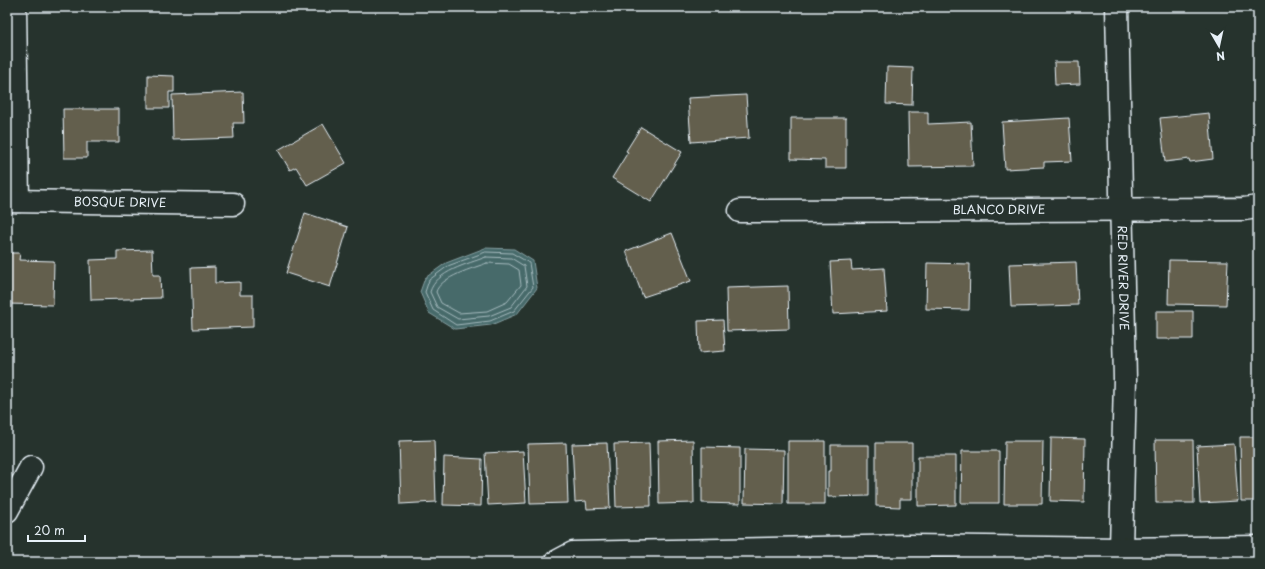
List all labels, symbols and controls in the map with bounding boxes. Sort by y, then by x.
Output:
north arrow [1199,26,1239,66]
text: N [1215,47,1226,65]
street label: BOSQUE DRIVE [74,192,166,211]
street label: BLANCO DRIVE [953,200,1045,218]
street label: RED RIVER DRIVE [1114,225,1134,331]
scale bar [28,517,85,543]
text: 20 m [34,521,65,539]

